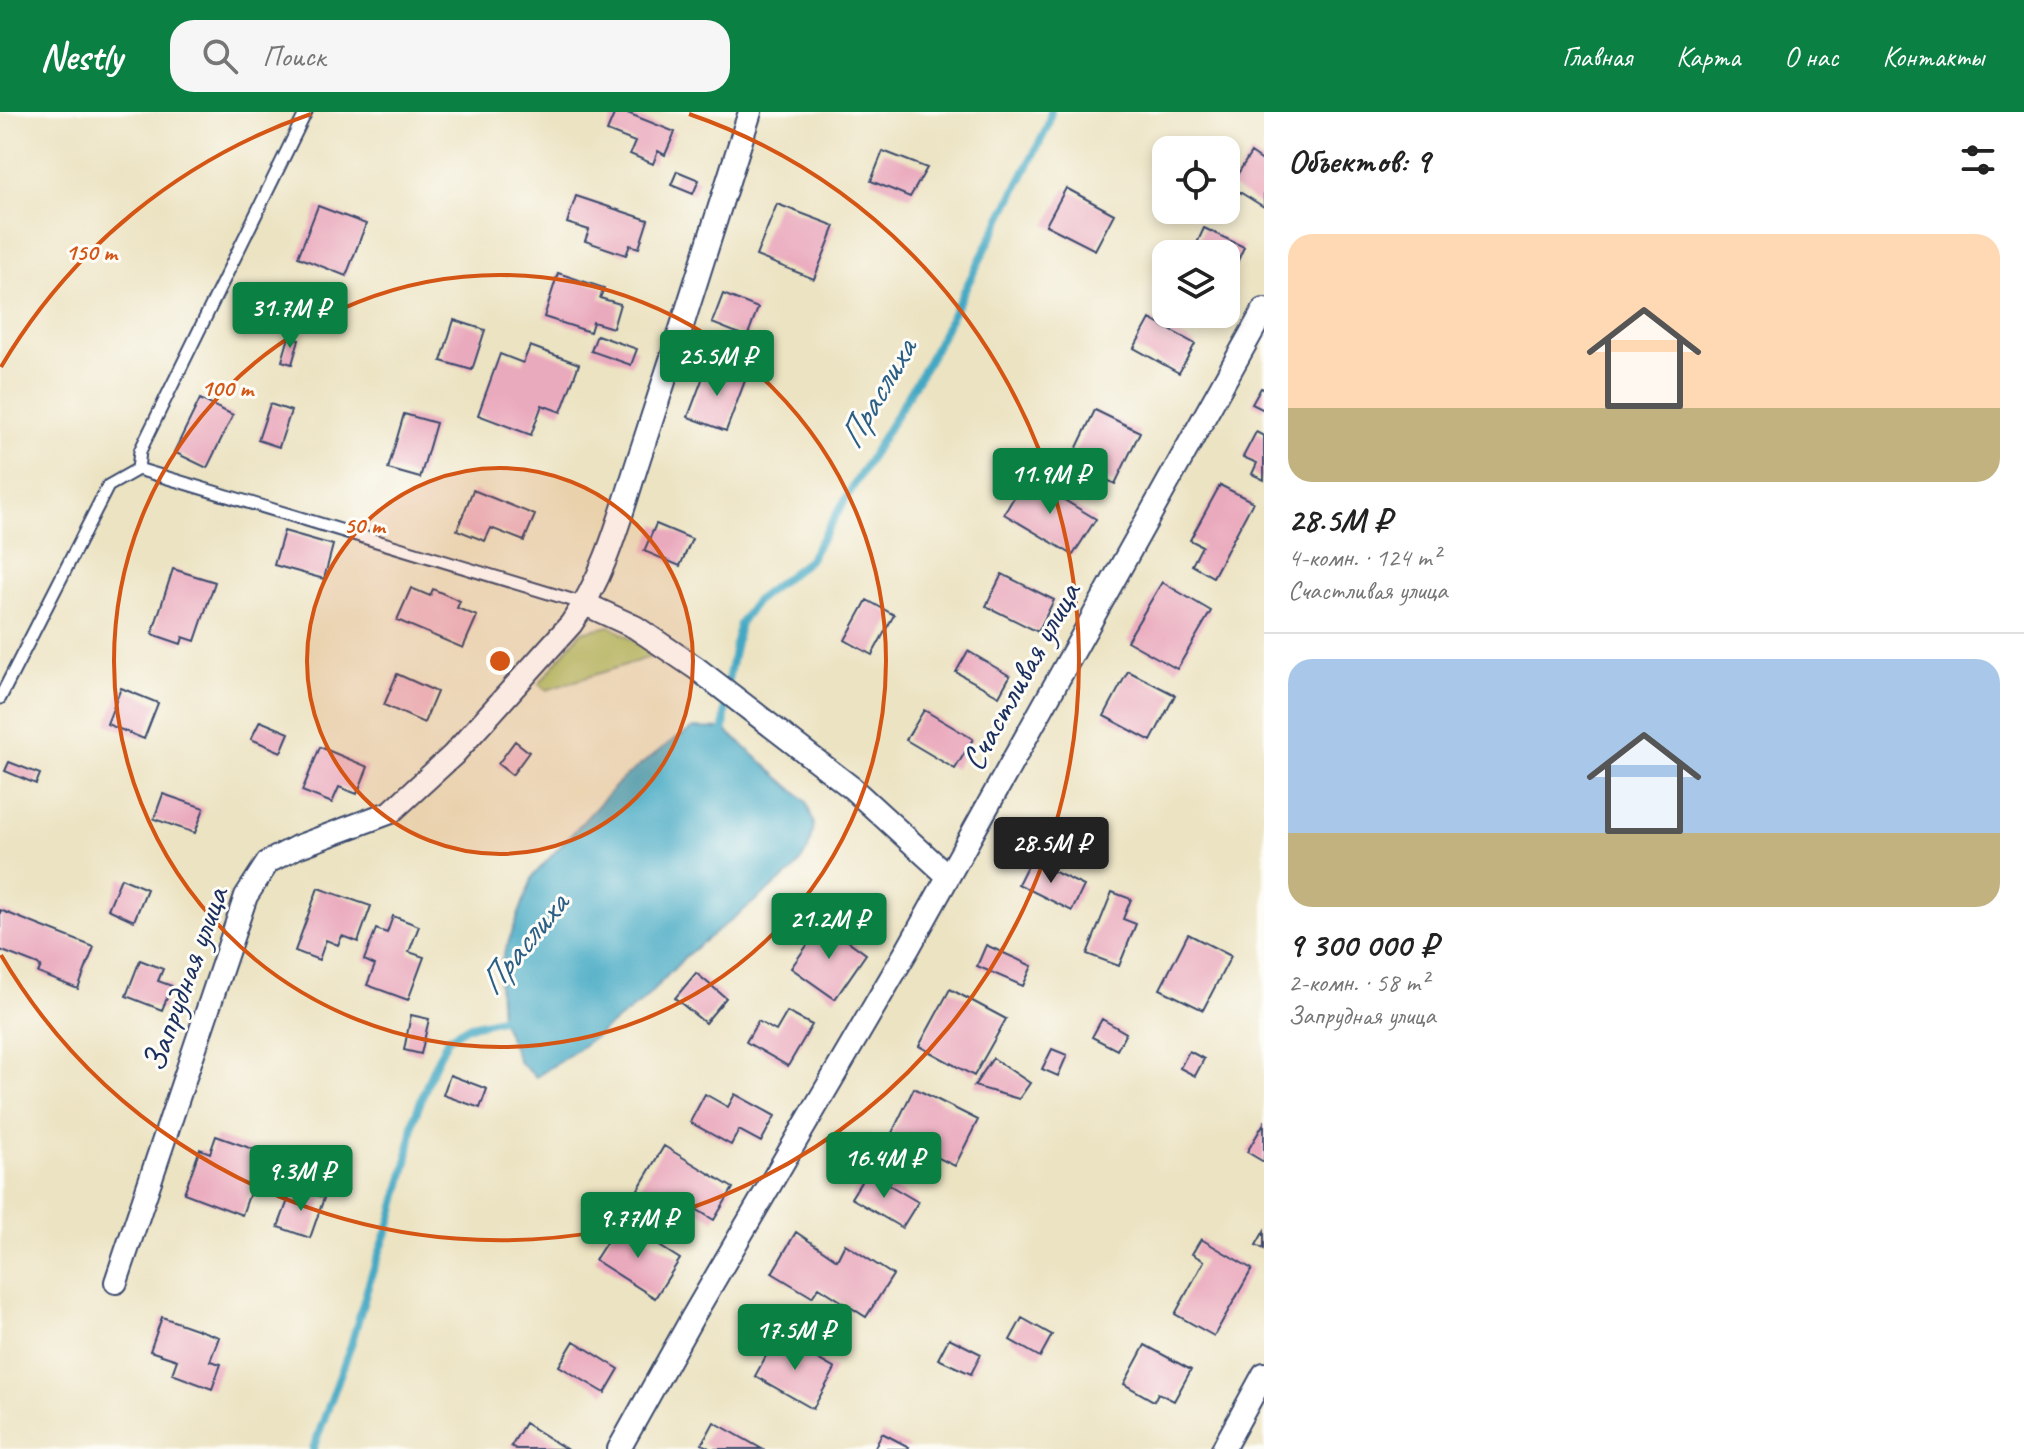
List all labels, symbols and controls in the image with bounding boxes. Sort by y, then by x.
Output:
search box [170,20,730,92]
text: Nestly [40,33,122,80]
icon: search [198,34,242,78]
text: Поиск [262,37,326,75]
text: Главная [1562,39,1632,74]
text: Карта [1676,39,1740,74]
text: О нас [1784,39,1838,74]
text: Контакты [1882,39,1984,74]
map controls [1152,136,1240,328]
button: locate [1152,136,1240,224]
icon: filters [1956,138,2000,182]
text: Объектов: 9 [1288,139,1430,182]
text: 150 m [65,237,119,267]
button: layers [1152,240,1240,328]
pin: 31.7M ₽ [216,282,364,350]
icon: home [1572,286,1716,430]
text: 31.7M ₽ [251,291,329,324]
water label: Праслиха [827,327,929,456]
pin: 25.5M ₽ [643,330,791,398]
text: 25.5M ₽ [678,339,756,372]
text: 100 m [201,373,255,403]
pin: 11.9M ₽ [976,448,1124,516]
text: 11.9M ₽ [1011,457,1089,490]
text: 28.5M ₽ [1288,498,1391,541]
text: 50 m [344,510,387,540]
text: 4-комн. · 124 m² [1288,541,1440,574]
street label: Счастливая улица [951,573,1091,778]
text: Счастливая улица [1288,574,1447,607]
centre of rings [486,647,514,675]
icon: home [1572,711,1716,855]
pin: 28.5M ₽ [977,817,1125,885]
text: 28.5M ₽ [1012,826,1090,859]
street label: Запрудная улица [131,879,238,1077]
water label: Праслиха [468,880,581,1004]
pin: 21.2M ₽ [755,893,903,961]
text: 21.2M ₽ [790,902,868,935]
text: 9 300 000 ₽ [1288,923,1437,966]
text: 2-комн. · 58 m² [1288,966,1428,999]
text: Запрудная улица [1288,999,1436,1032]
pin: 16.4M ₽ [810,1132,958,1200]
text: 16.4M ₽ [844,1141,924,1174]
pin: 9.3M ₽ [236,1145,366,1213]
text: 9.3M ₽ [268,1154,334,1187]
pin: 9.77M ₽ [564,1192,712,1260]
text: 9.77M ₽ [599,1201,677,1234]
pin: 17.5M ₽ [721,1304,869,1372]
text: 17.5M ₽ [756,1313,834,1346]

